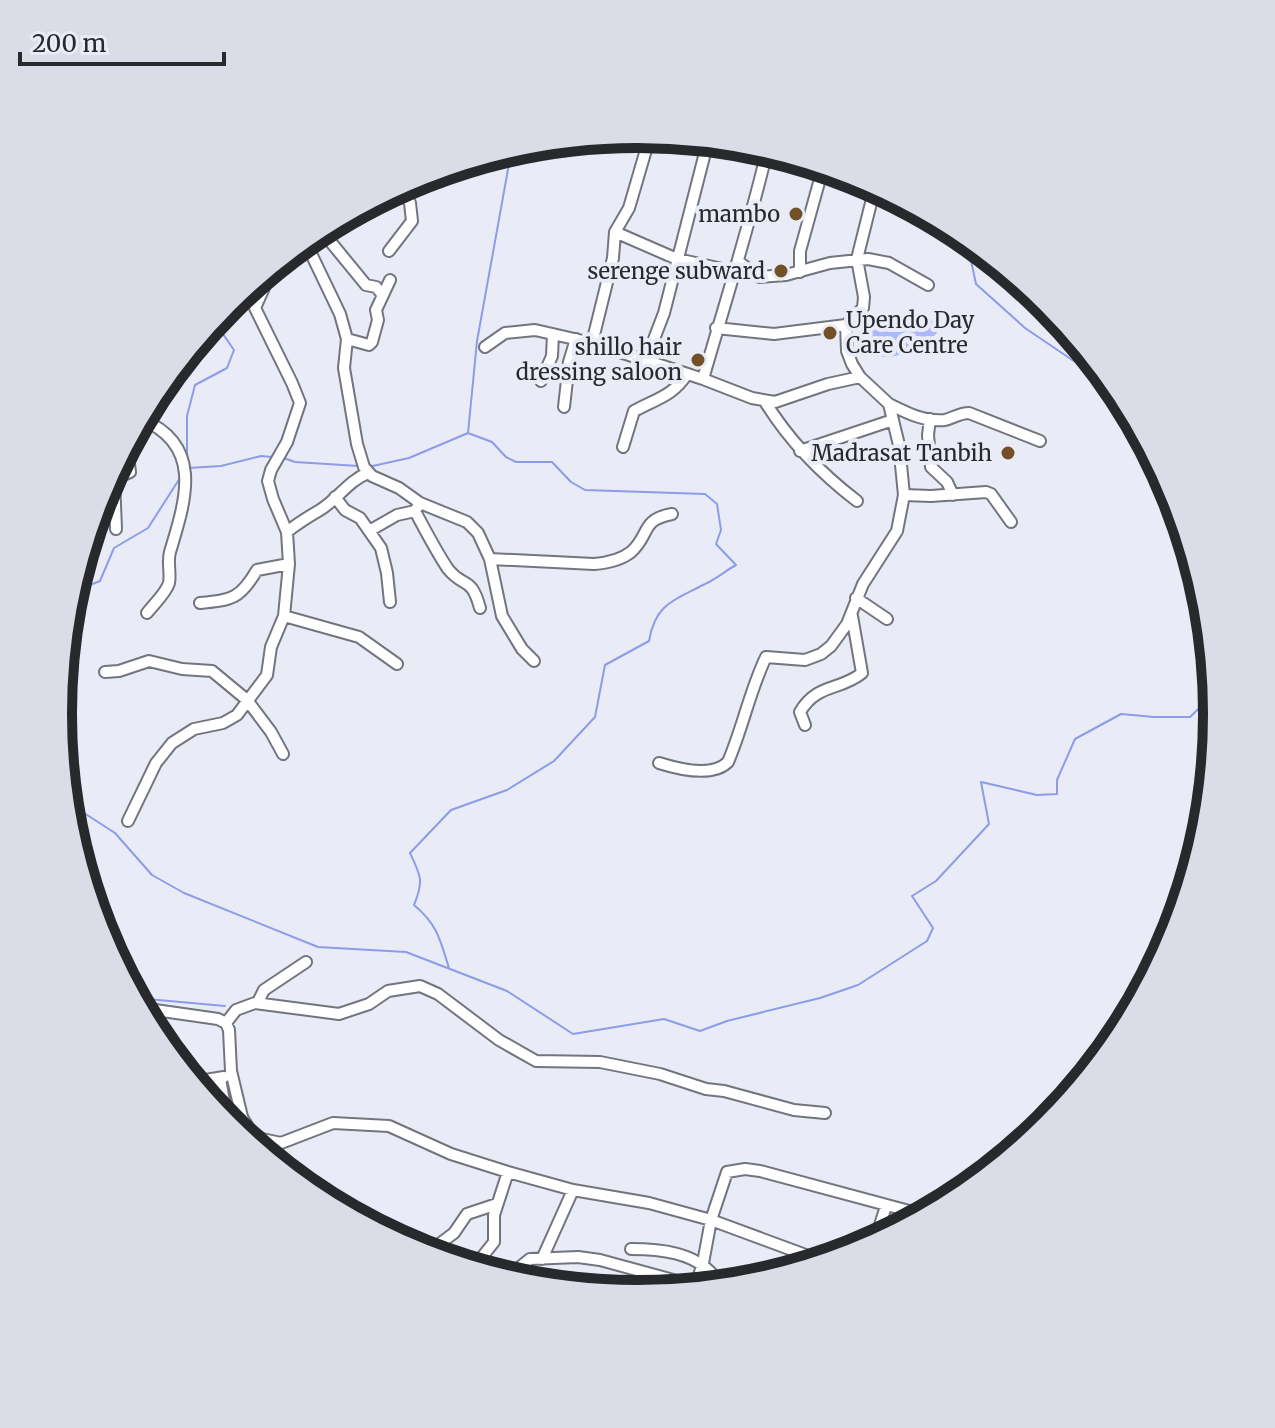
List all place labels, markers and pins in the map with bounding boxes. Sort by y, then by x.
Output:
place label: mambo [698,200,780,228]
marker: mambo [787,205,805,223]
place label: serenge subward [588,257,765,285]
marker: serenge subward [772,262,790,280]
place label: Upendo Day Care Centre [846,306,975,359]
marker: Upendo Day Care Centre [821,324,839,342]
place label: shillo hair dressing saloon [516,333,682,386]
marker: shillo hair dressing saloon [689,351,707,369]
place label: Madrasat Tanbih [811,439,992,467]
marker: Madrasat Tanbih [999,444,1017,462]

